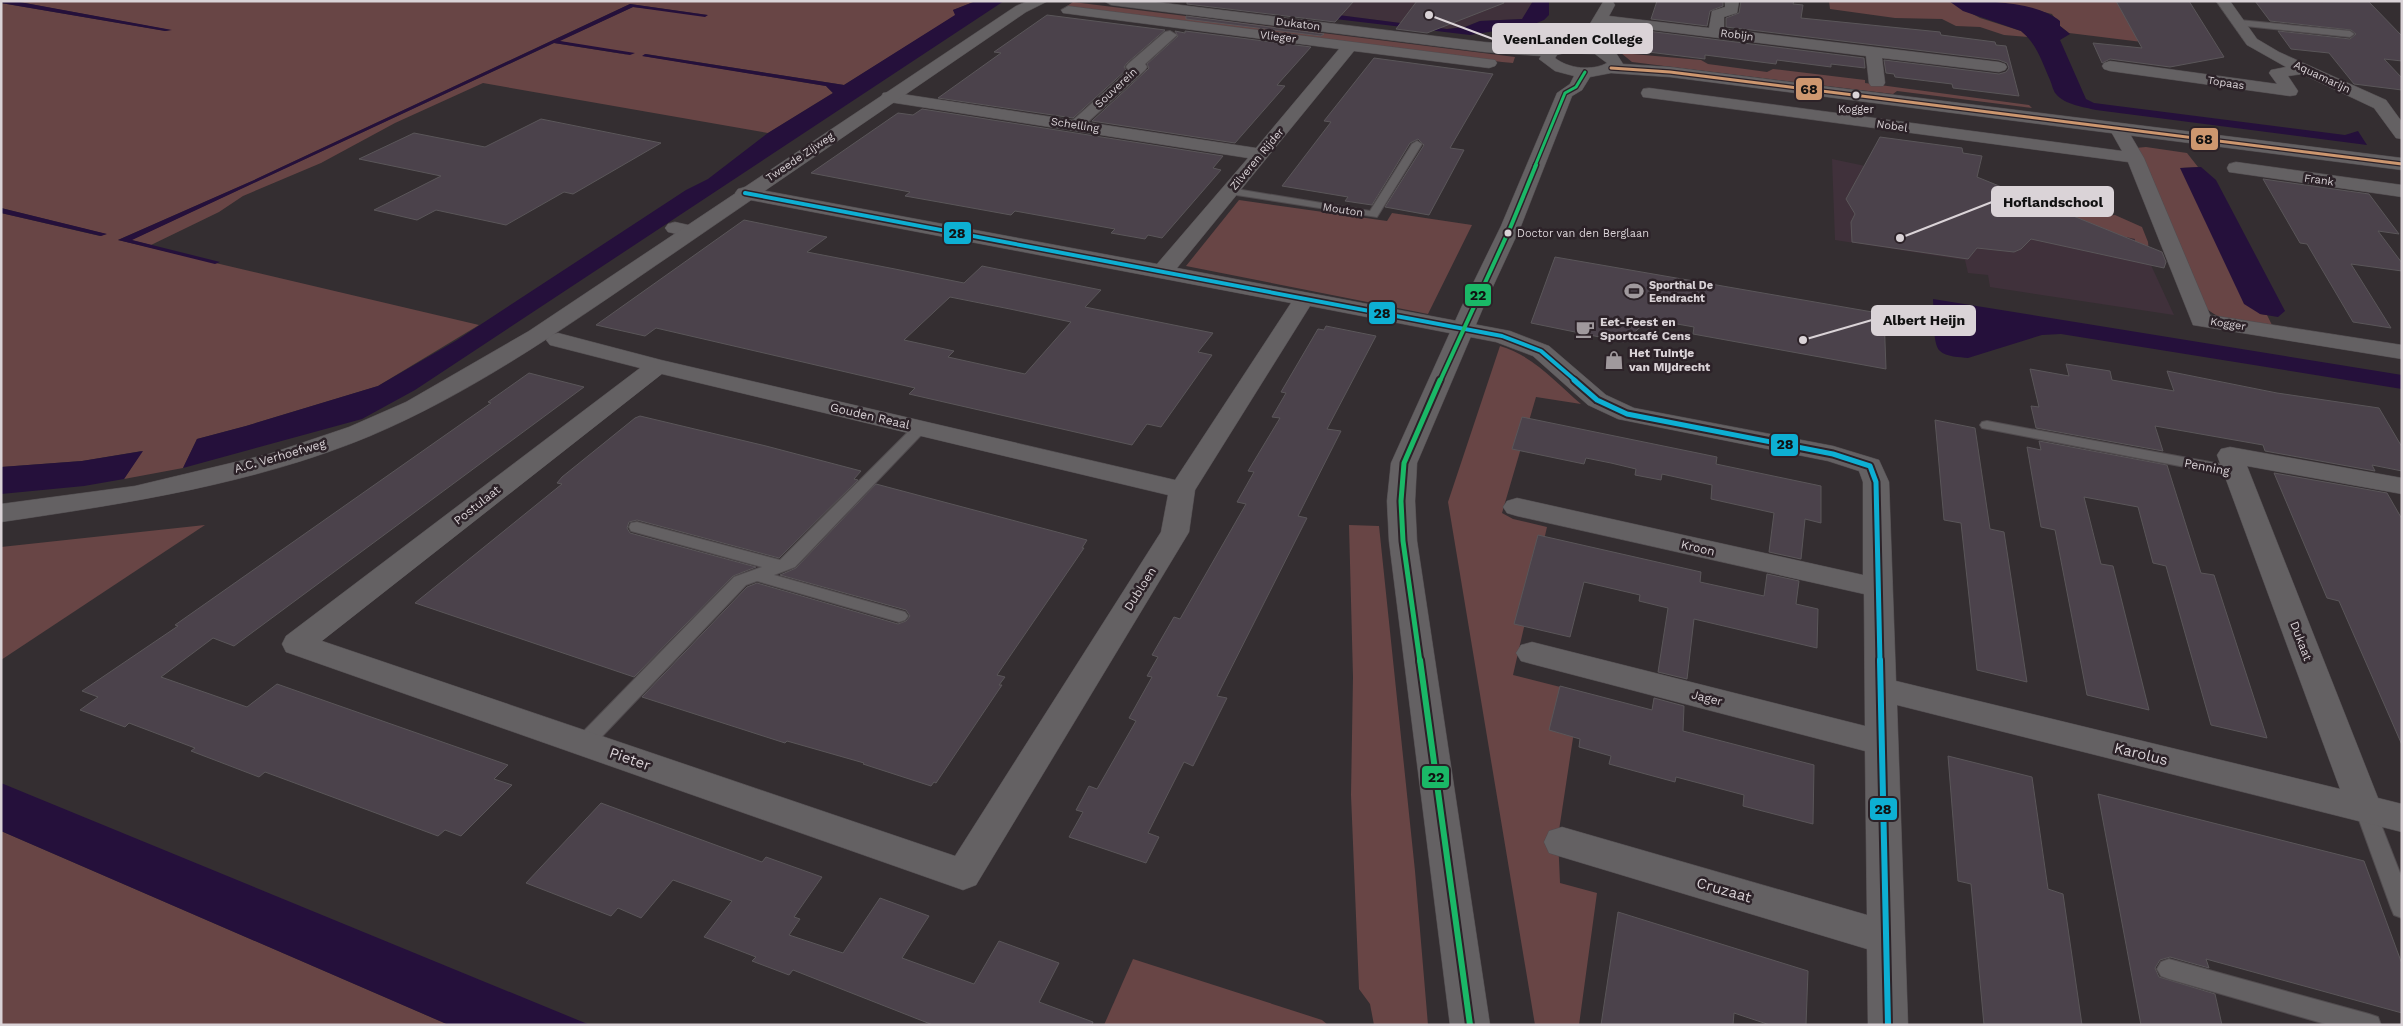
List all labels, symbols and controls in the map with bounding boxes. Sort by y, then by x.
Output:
street label: Dukaton [1275,15,1321,33]
callout: VeenLanden College [1493,24,1652,53]
street label: Robijn [1720,27,1754,43]
street label: Vlieger [1259,28,1297,46]
text: VeenLanden College [1503,31,1643,47]
street label: Aquamarijn [2292,58,2352,96]
street label: Souverein [1092,65,1140,111]
street label: Topaas [2207,74,2246,92]
line badge: 68 [1795,77,1823,101]
text: 68 [1800,81,1818,97]
marker: Kogger [1851,90,1861,100]
place label: Kogger [1838,103,1874,116]
street label: Schelling [1050,115,1100,135]
street label: Nobel [1876,117,1909,135]
street label: Zilveren Rijder [1227,125,1287,193]
line badge: 68 [2190,127,2219,151]
street label: Tweede Zijweg [764,130,836,184]
text: 68 [2195,131,2213,147]
street label: Frank [2303,171,2335,189]
callout: Hoflandschool [1992,187,2113,216]
text: Hoflandschool [2003,194,2103,210]
street label: Mouton [1322,200,1364,220]
line badge: 28 [943,221,972,245]
text: 28 [948,225,966,241]
place label: Doctor van den Berglaan [1517,227,1649,240]
marker: Doctor van den Berglaan [1503,228,1513,238]
place label: Sporthal De Eendracht [1649,279,1713,305]
sports icon: Sporthal De Eendracht [1623,280,1645,302]
line badge: 22 [1464,283,1492,307]
text: 22 [1470,287,1486,303]
line badge: 28 [1368,301,1396,325]
text: 28 [1373,305,1391,321]
callout: Albert Heijn [1872,306,1975,335]
text: Albert Heijn [1883,312,1965,328]
place label: Eet-Feest en Sportcafé Cens [1600,315,1691,343]
street label: Kogger [2209,315,2247,333]
cafe icon: Eet-Feest en Sportcafé Cens [1574,318,1596,340]
place label: Het Tuintje van Mijdrecht [1628,346,1711,374]
shop icon: Het Tuintje van Mijdrecht [1603,349,1625,371]
street label: Gouden Reaal [829,400,911,432]
line badge: 28 [1770,433,1799,457]
street label: A.C. Verhoefweg [233,436,328,476]
text: 28 [1776,436,1794,452]
street label: Penning [2183,456,2232,478]
street label: Postulaat [451,482,503,528]
street label: Kroon [1680,537,1716,559]
street label: Dubloen [1121,565,1159,613]
street label: Dukaat [2287,619,2315,663]
street label: Jager [1690,687,1724,709]
street label: Karolus [2112,739,2170,769]
street label: Pieter [607,744,653,774]
line badge: 22 [1421,765,1450,789]
text: 22 [1428,769,1444,785]
line badge: 28 [1869,797,1898,821]
text: 28 [1874,801,1892,817]
street label: Cruzaat [1694,874,1754,907]

